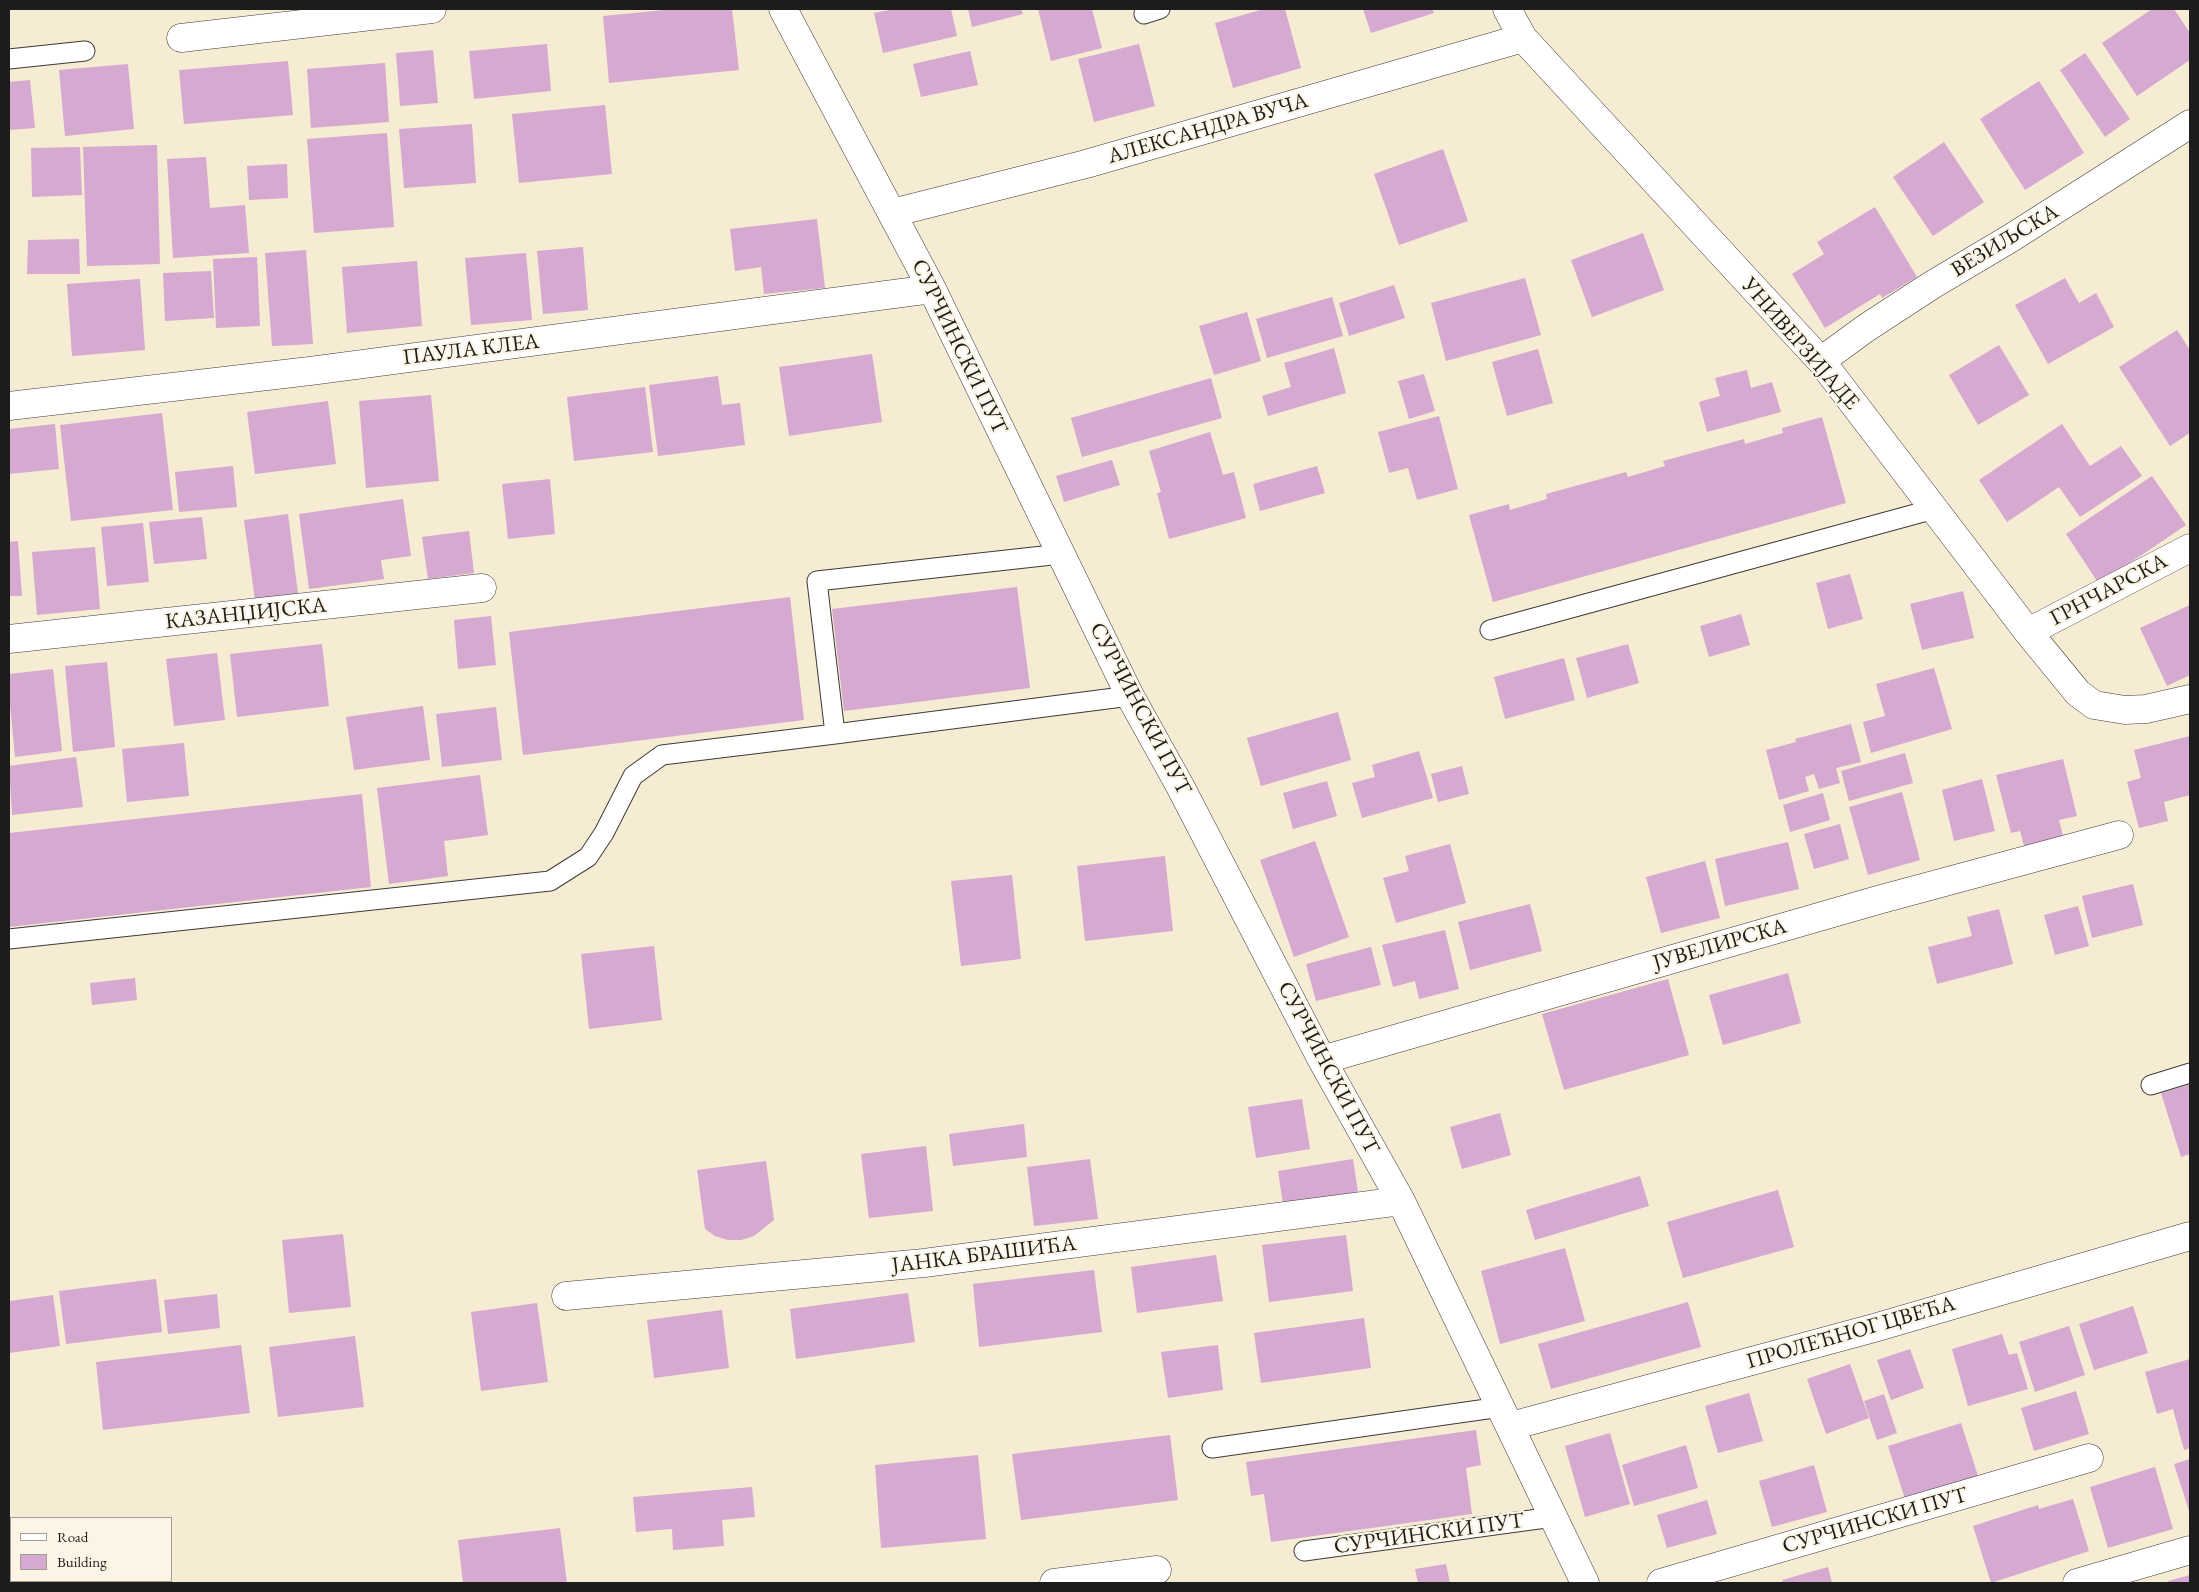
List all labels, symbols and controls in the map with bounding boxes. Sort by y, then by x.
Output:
street label: АЛЕКСАНДРА ВУЧА [1105,88,1311,170]
street label: ВЕЗИЉСКА [1947,199,2063,283]
street label: СУРЧИНСКИ ПУТ [905,255,1013,439]
street label: УНИВЕРЗИЈАДЕ [1735,273,1865,415]
street label: ПАУЛА КЛЕА [401,329,541,371]
street label: ГРНЧАРСКА [2046,548,2172,632]
street label: КАЗАНЏИЈСКА [164,592,328,636]
street label: СУРЧИНСКИ ПУТ [1083,618,1197,800]
street label: ЈУВЕЛИРСКА [1650,913,1790,977]
street label: СУРЧИНСКИ ПУТ [1271,977,1385,1159]
street label: ЈАНКА БРАШИЋА [890,1231,1078,1279]
street label: ПРОЛЕЋНОГ ЦВЕЋА [1743,1291,1959,1375]
street label: СУРЧИНСКИ ПУТ [1779,1482,1971,1560]
street label: СУРЧИНСКИ ПУТ [1332,1508,1526,1560]
legend [10,1517,172,1582]
text: Road [57,1527,88,1546]
text: Building [57,1552,107,1571]

